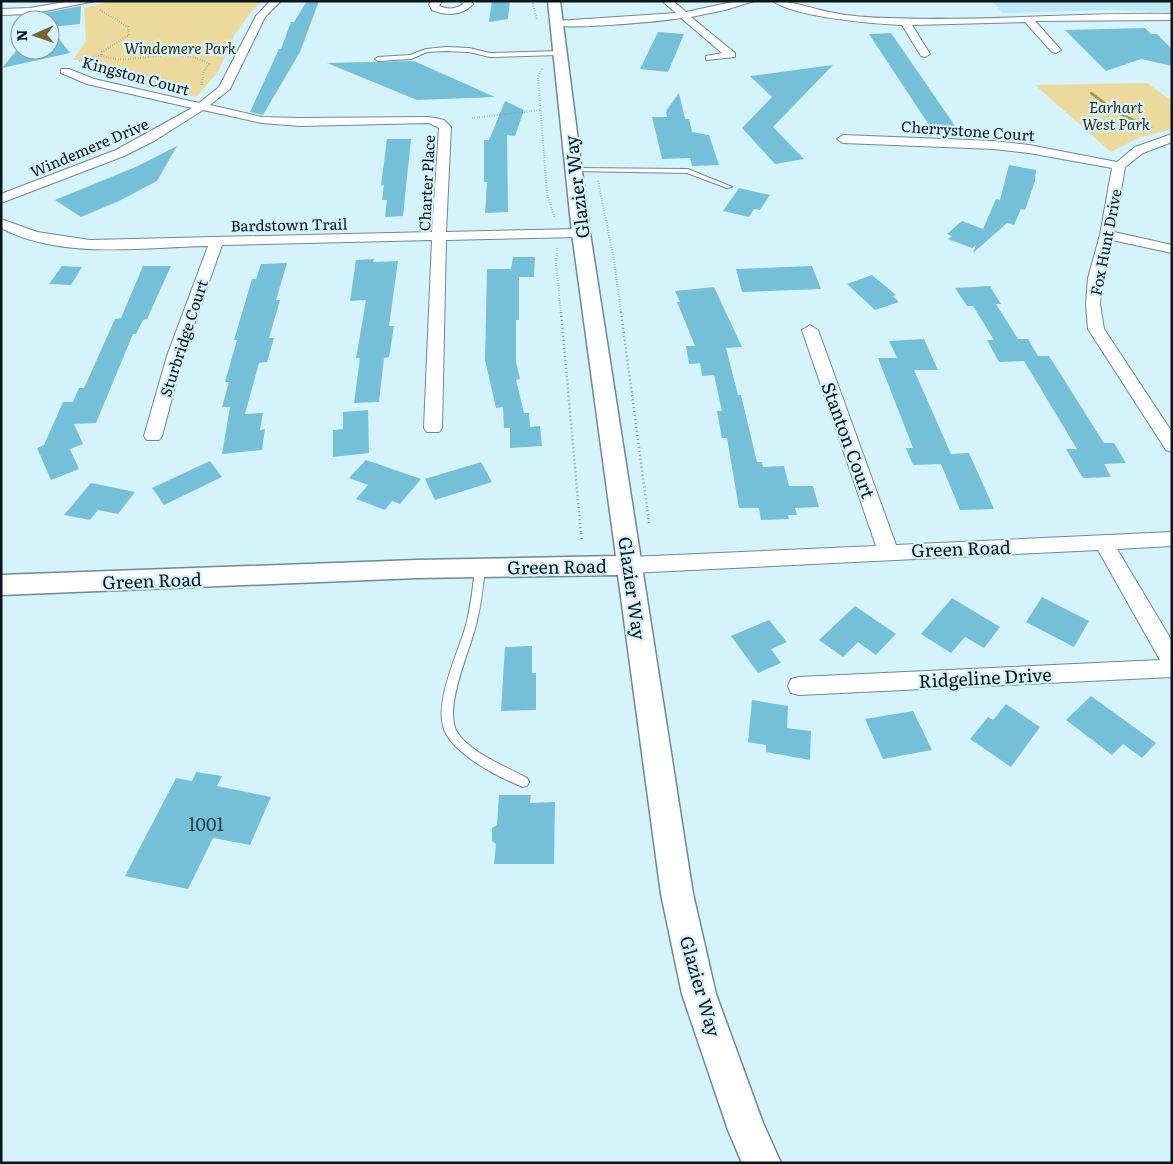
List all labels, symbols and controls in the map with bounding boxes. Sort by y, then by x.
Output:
north arrow [10,10,60,60]
text: N [11,29,31,42]
park label: Windemere Park [124,36,237,59]
street label: Kingston Court [80,50,192,100]
park label: Earhart West Park [1082,95,1151,135]
street label: Windemere Drive [26,112,152,182]
street label: Cherrystone Court [900,114,1036,146]
street label: Glazier Way [556,133,596,240]
street label: Charter Place [412,134,440,232]
street label: Fox Hunt Drive [1083,186,1127,297]
street label: Bardstown Trail [230,211,348,237]
street label: Sturbridge Court [153,276,213,400]
street label: Stanton Court [815,378,883,503]
street label: Green Road [911,533,1011,563]
street label: Glazier Way [612,535,654,642]
street label: Green Road [507,552,607,580]
street label: Green Road [102,565,202,595]
street label: Ridgeline Drive [918,660,1052,694]
house number: 1001 [188,810,224,837]
street label: Glazier Way [674,932,728,1040]

